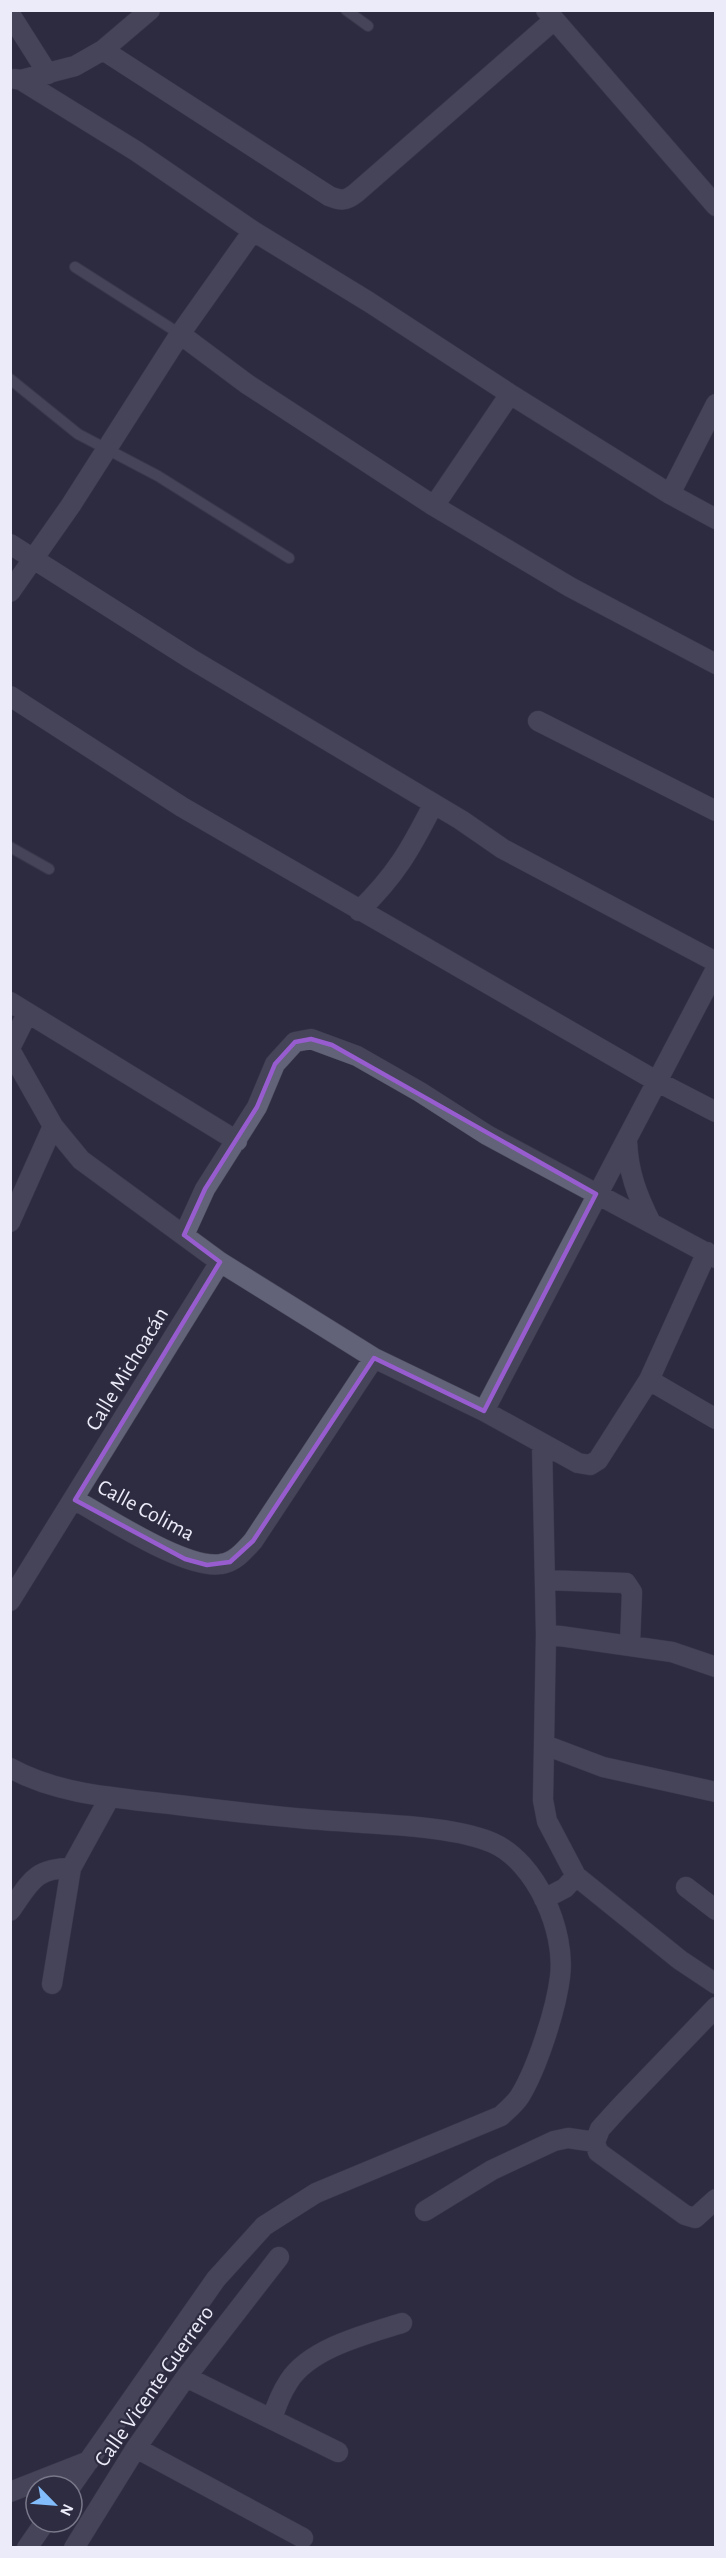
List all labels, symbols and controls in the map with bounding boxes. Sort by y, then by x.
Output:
street label: Calle Michoacán [82,1304,172,1434]
street label: Calle Colima [94,1475,198,1545]
street label: Calle Vicente Guerrero [90,2302,218,2470]
north arrow [24,2474,84,2534]
text: N [57,2501,76,2518]

